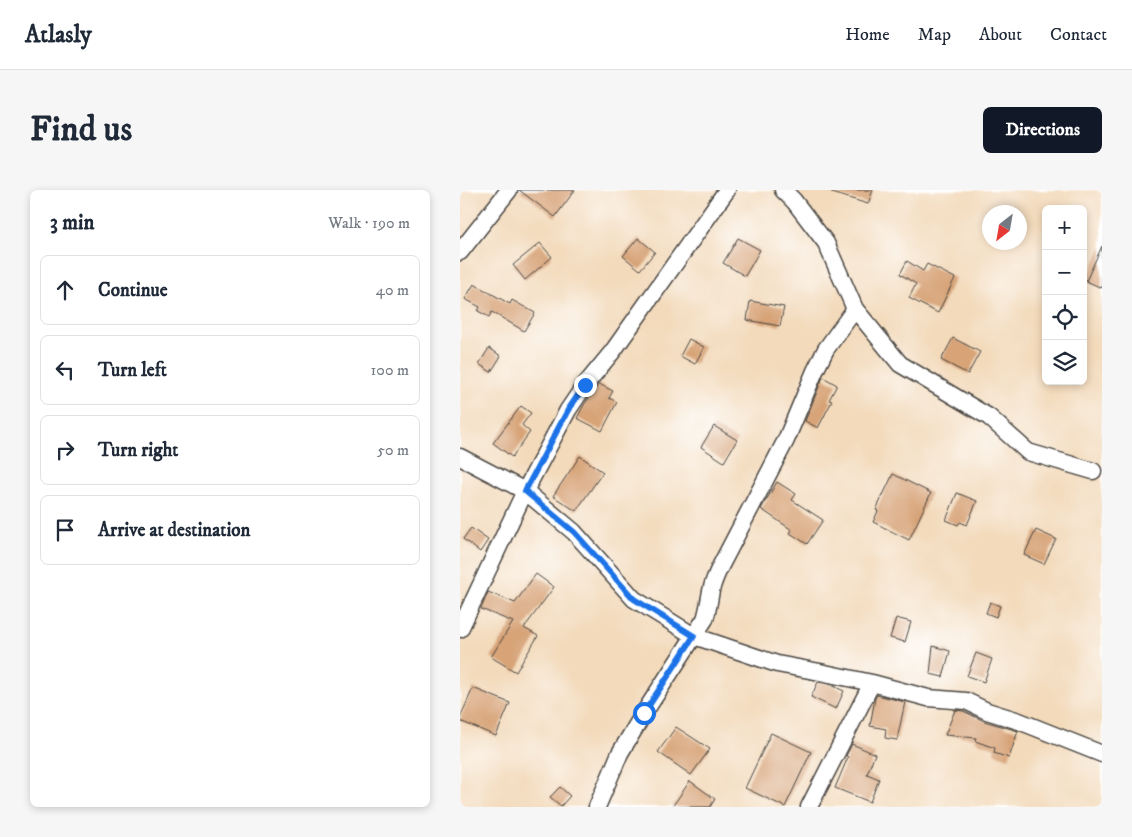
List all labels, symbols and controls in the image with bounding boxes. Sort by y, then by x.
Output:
text: Atlasly [25,20,92,50]
text: Home [845,24,890,46]
text: Map [918,24,951,46]
text: About [979,24,1022,46]
text: Contact [1050,24,1107,46]
button: Directions [983,107,1102,153]
text: Find us [30,108,132,152]
north arrow [982,205,1027,250]
map controls [1042,205,1087,385]
button: + [1042,205,1087,250]
text: 3 min [50,210,95,236]
text: Walk · 190 m [328,213,410,233]
button: − [1042,250,1087,295]
icon: ahead [51,276,79,304]
text: Continue [98,279,168,302]
text: 40 m [376,280,409,300]
button: locate [1042,295,1087,340]
button: layers [1042,340,1087,385]
icon: left [51,356,79,384]
text: Turn left [98,359,167,382]
text: 100 m [371,360,409,380]
route end [574,374,597,397]
icon: right [51,436,79,464]
text: Turn right [98,439,178,462]
text: 50 m [377,440,409,460]
icon: arrive [51,516,79,544]
text: Arrive at destination [98,519,250,542]
route start [633,702,656,725]

